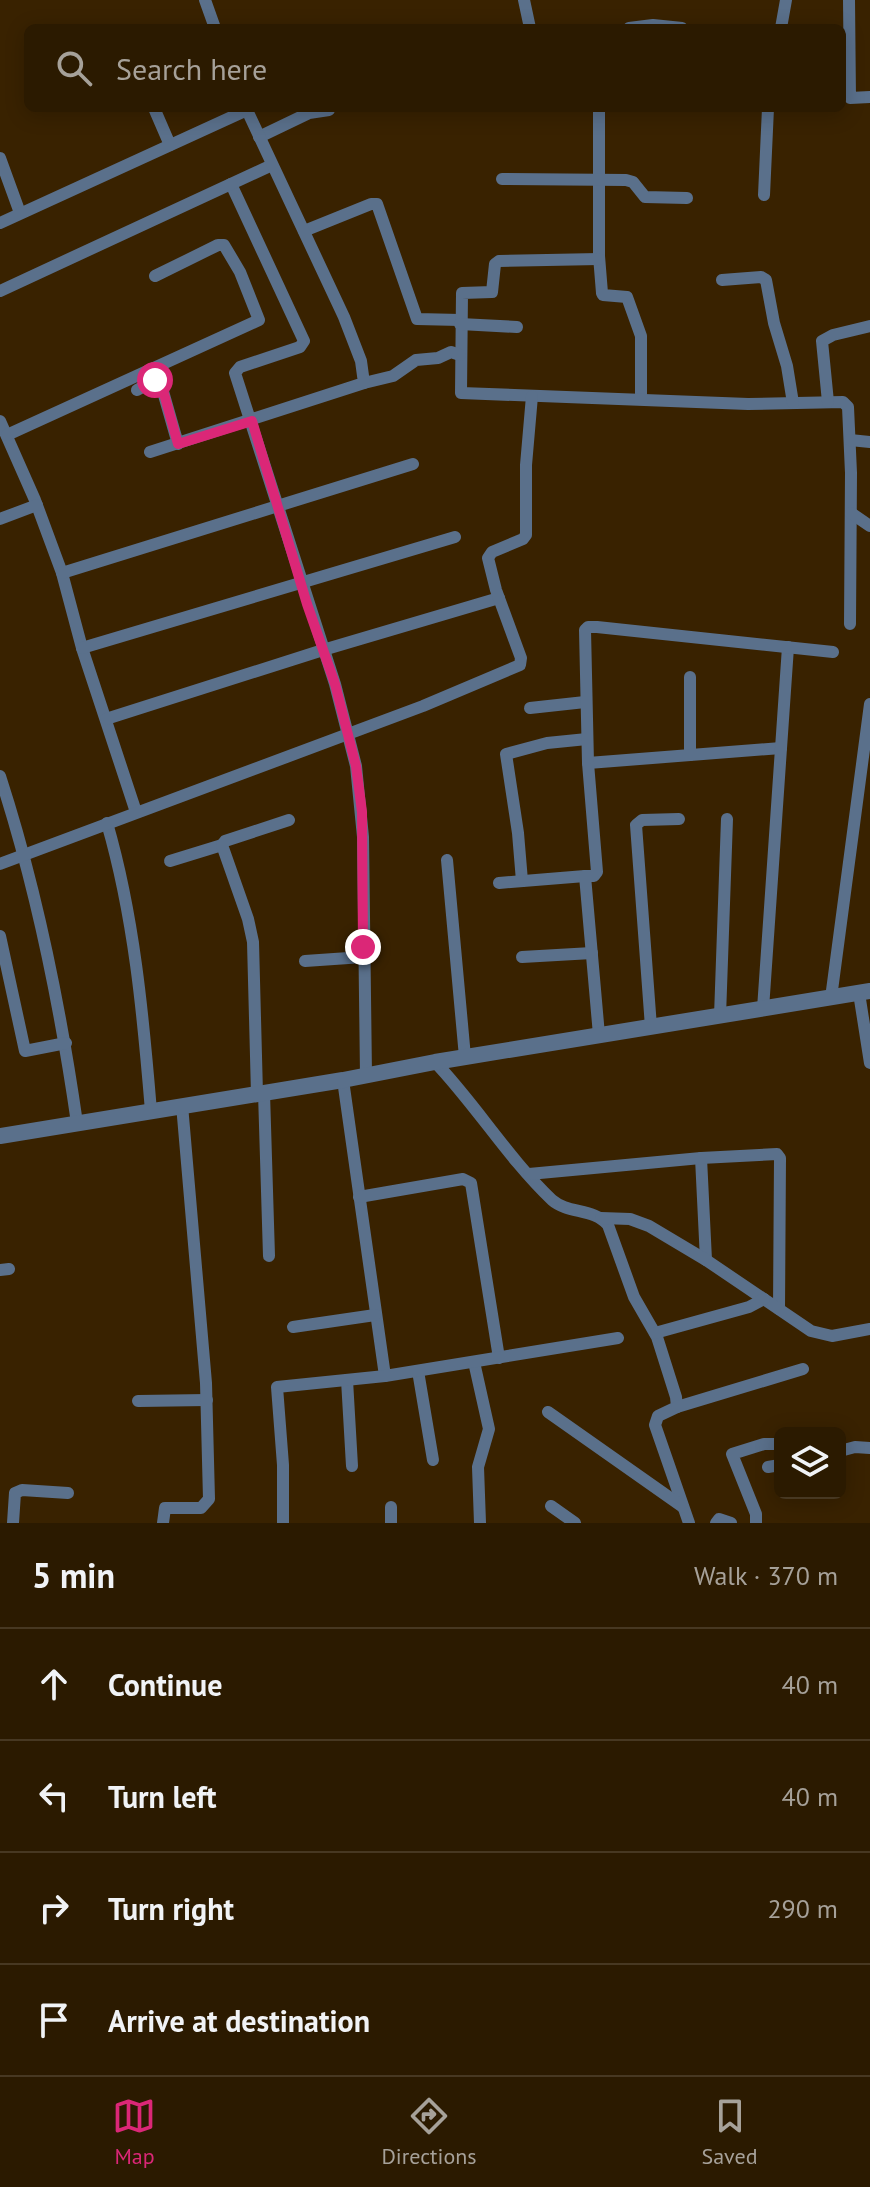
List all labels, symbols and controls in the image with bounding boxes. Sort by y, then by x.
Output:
search box [24,24,846,112]
icon: search [52,46,96,90]
text: Search here [116,49,267,88]
route start [137,362,173,398]
route end [345,929,381,965]
map controls [774,1427,846,1499]
button: layers [774,1427,846,1499]
text: 5 min [32,1553,115,1597]
text: Walk · 370 m [694,1559,838,1592]
icon: ahead [32,1662,76,1706]
text: Continue [108,1665,222,1704]
text: 40 m [782,1668,838,1701]
icon: left [32,1774,76,1818]
text: Turn left [108,1777,216,1816]
text: 40 m [782,1780,838,1813]
icon: right [32,1886,76,1930]
text: Turn right [108,1889,234,1928]
text: 290 m [767,1892,838,1925]
icon: arrive [32,1998,76,2042]
text: Arrive at destination [108,2001,370,2040]
tab: Map [112,2094,156,2170]
tab: Directions [381,2094,477,2170]
tab: Saved [702,2094,757,2170]

